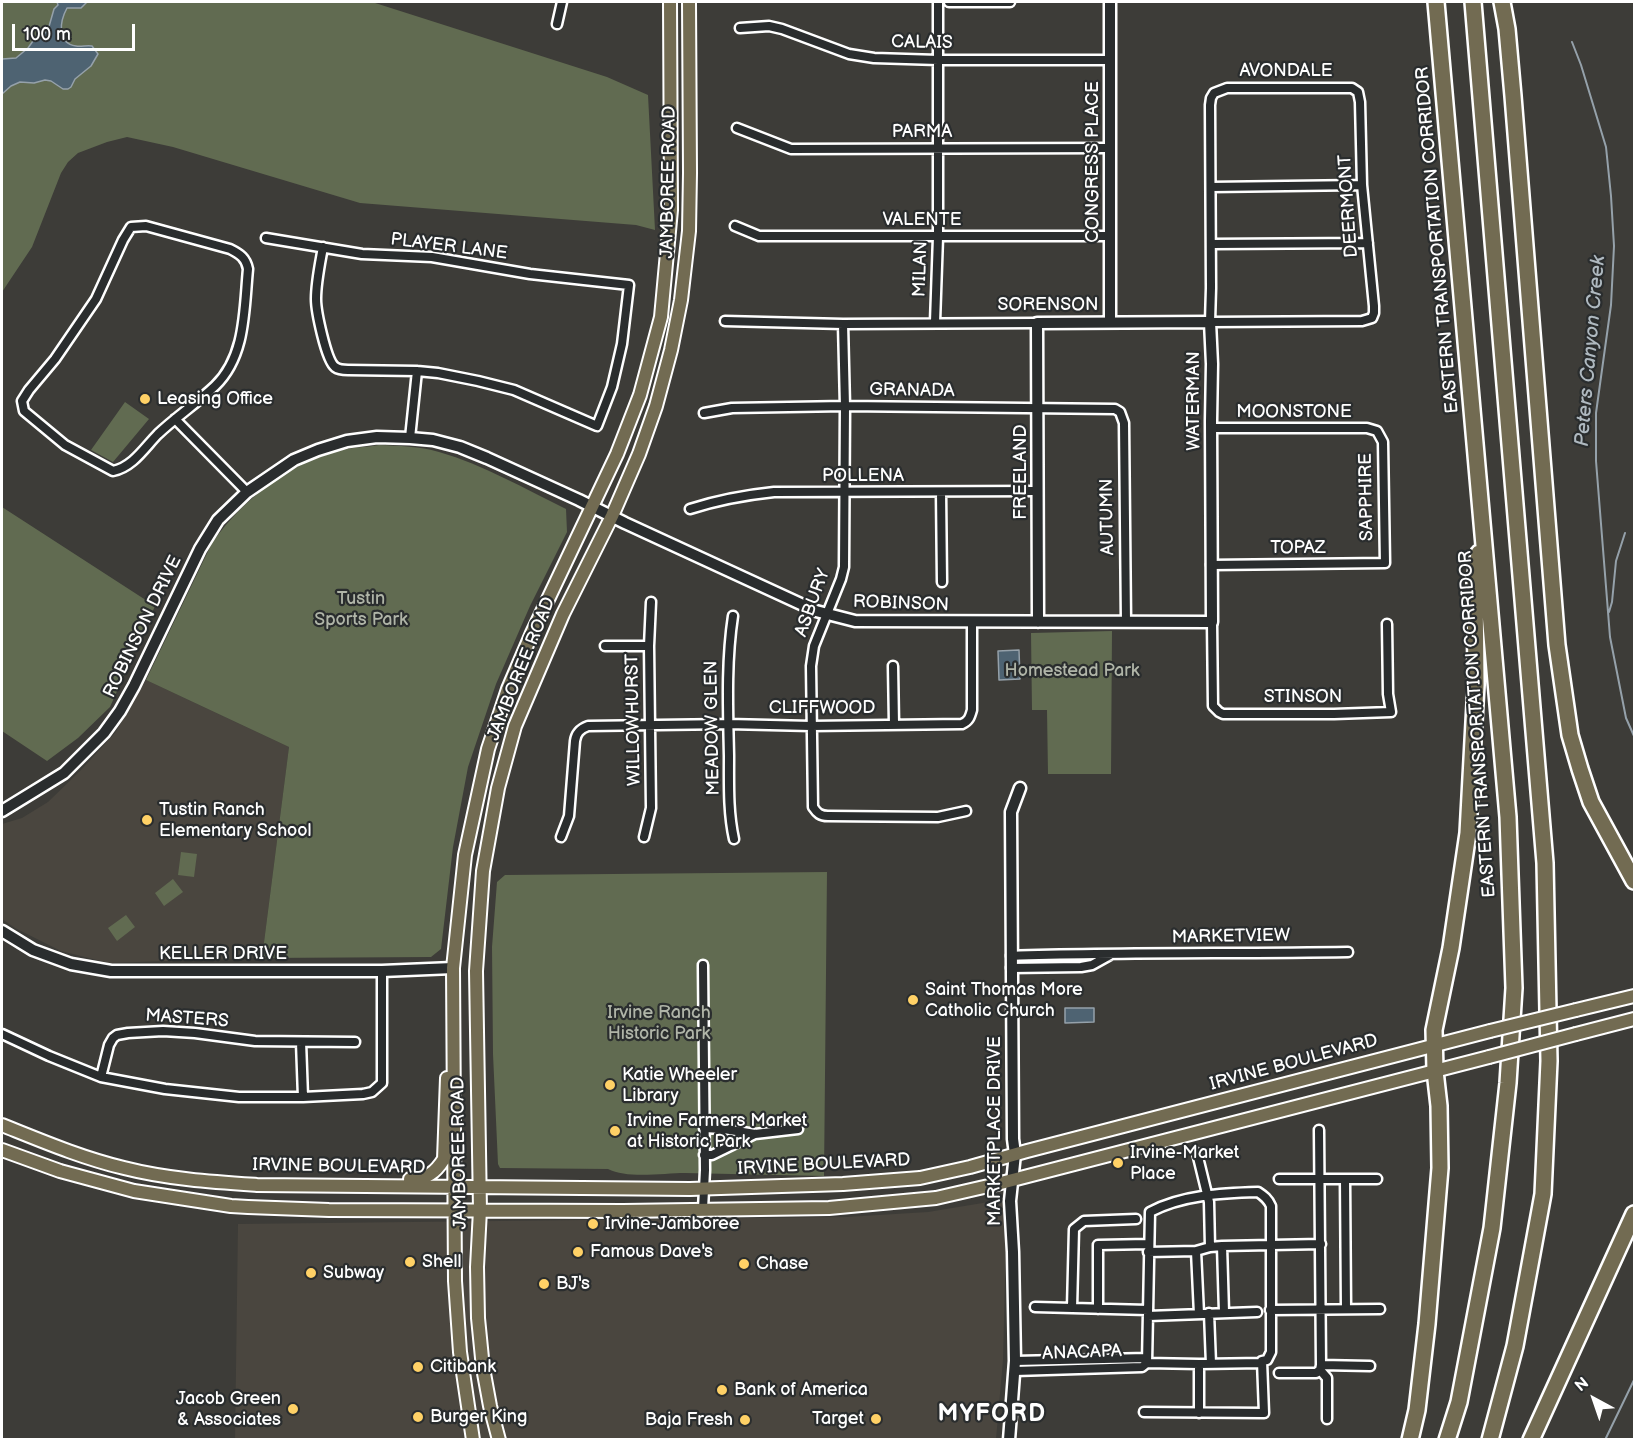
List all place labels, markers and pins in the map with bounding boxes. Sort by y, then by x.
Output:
place label: Leasing Office [157,388,273,410]
marker: Leasing Office [138,392,152,406]
place label: Tustin Ranch Elementary School [159,799,312,842]
marker: Tustin Ranch Elementary School [140,813,154,827]
place label: Saint Thomas More Catholic Church [925,979,1083,1022]
marker: Saint Thomas More Catholic Church [906,993,920,1007]
place label: Katie Wheeler Library [622,1064,737,1106]
marker: Katie Wheeler Library [603,1078,617,1092]
place label: Irvine Farmers Market at Historic Park [627,1110,807,1152]
marker: Irvine Farmers Market at Historic Park [608,1124,622,1138]
place label: Irvine-Market Place [1130,1142,1239,1184]
marker: Irvine-Market Place [1111,1156,1125,1170]
place label: Irvine-Jamboree [605,1213,739,1235]
marker: Irvine-Jamboree [586,1217,600,1231]
place label: Famous Dave's [590,1241,713,1263]
marker: Famous Dave's [571,1245,585,1259]
place label: Shell [422,1251,462,1273]
place label: Chase [756,1253,809,1275]
marker: Shell [403,1255,417,1269]
marker: Chase [737,1257,751,1271]
place label: Subway [323,1262,384,1284]
marker: Subway [304,1266,318,1280]
place label: BJ's [556,1273,590,1295]
marker: BJ's [537,1277,551,1291]
place label: Citibank [430,1356,496,1378]
marker: Citibank [411,1360,425,1374]
place label: Bank of America [734,1379,868,1401]
marker: Bank of America [715,1383,729,1397]
place label: Jacob Green & Associates [176,1388,281,1430]
marker: Jacob Green & Associates [286,1402,300,1416]
place label: Burger King [430,1406,527,1428]
place label: Target [812,1408,864,1430]
place label: Baja Fresh [645,1409,733,1431]
marker: Burger King [411,1410,425,1424]
marker: Target [869,1412,883,1426]
marker: Baja Fresh [738,1413,752,1427]

